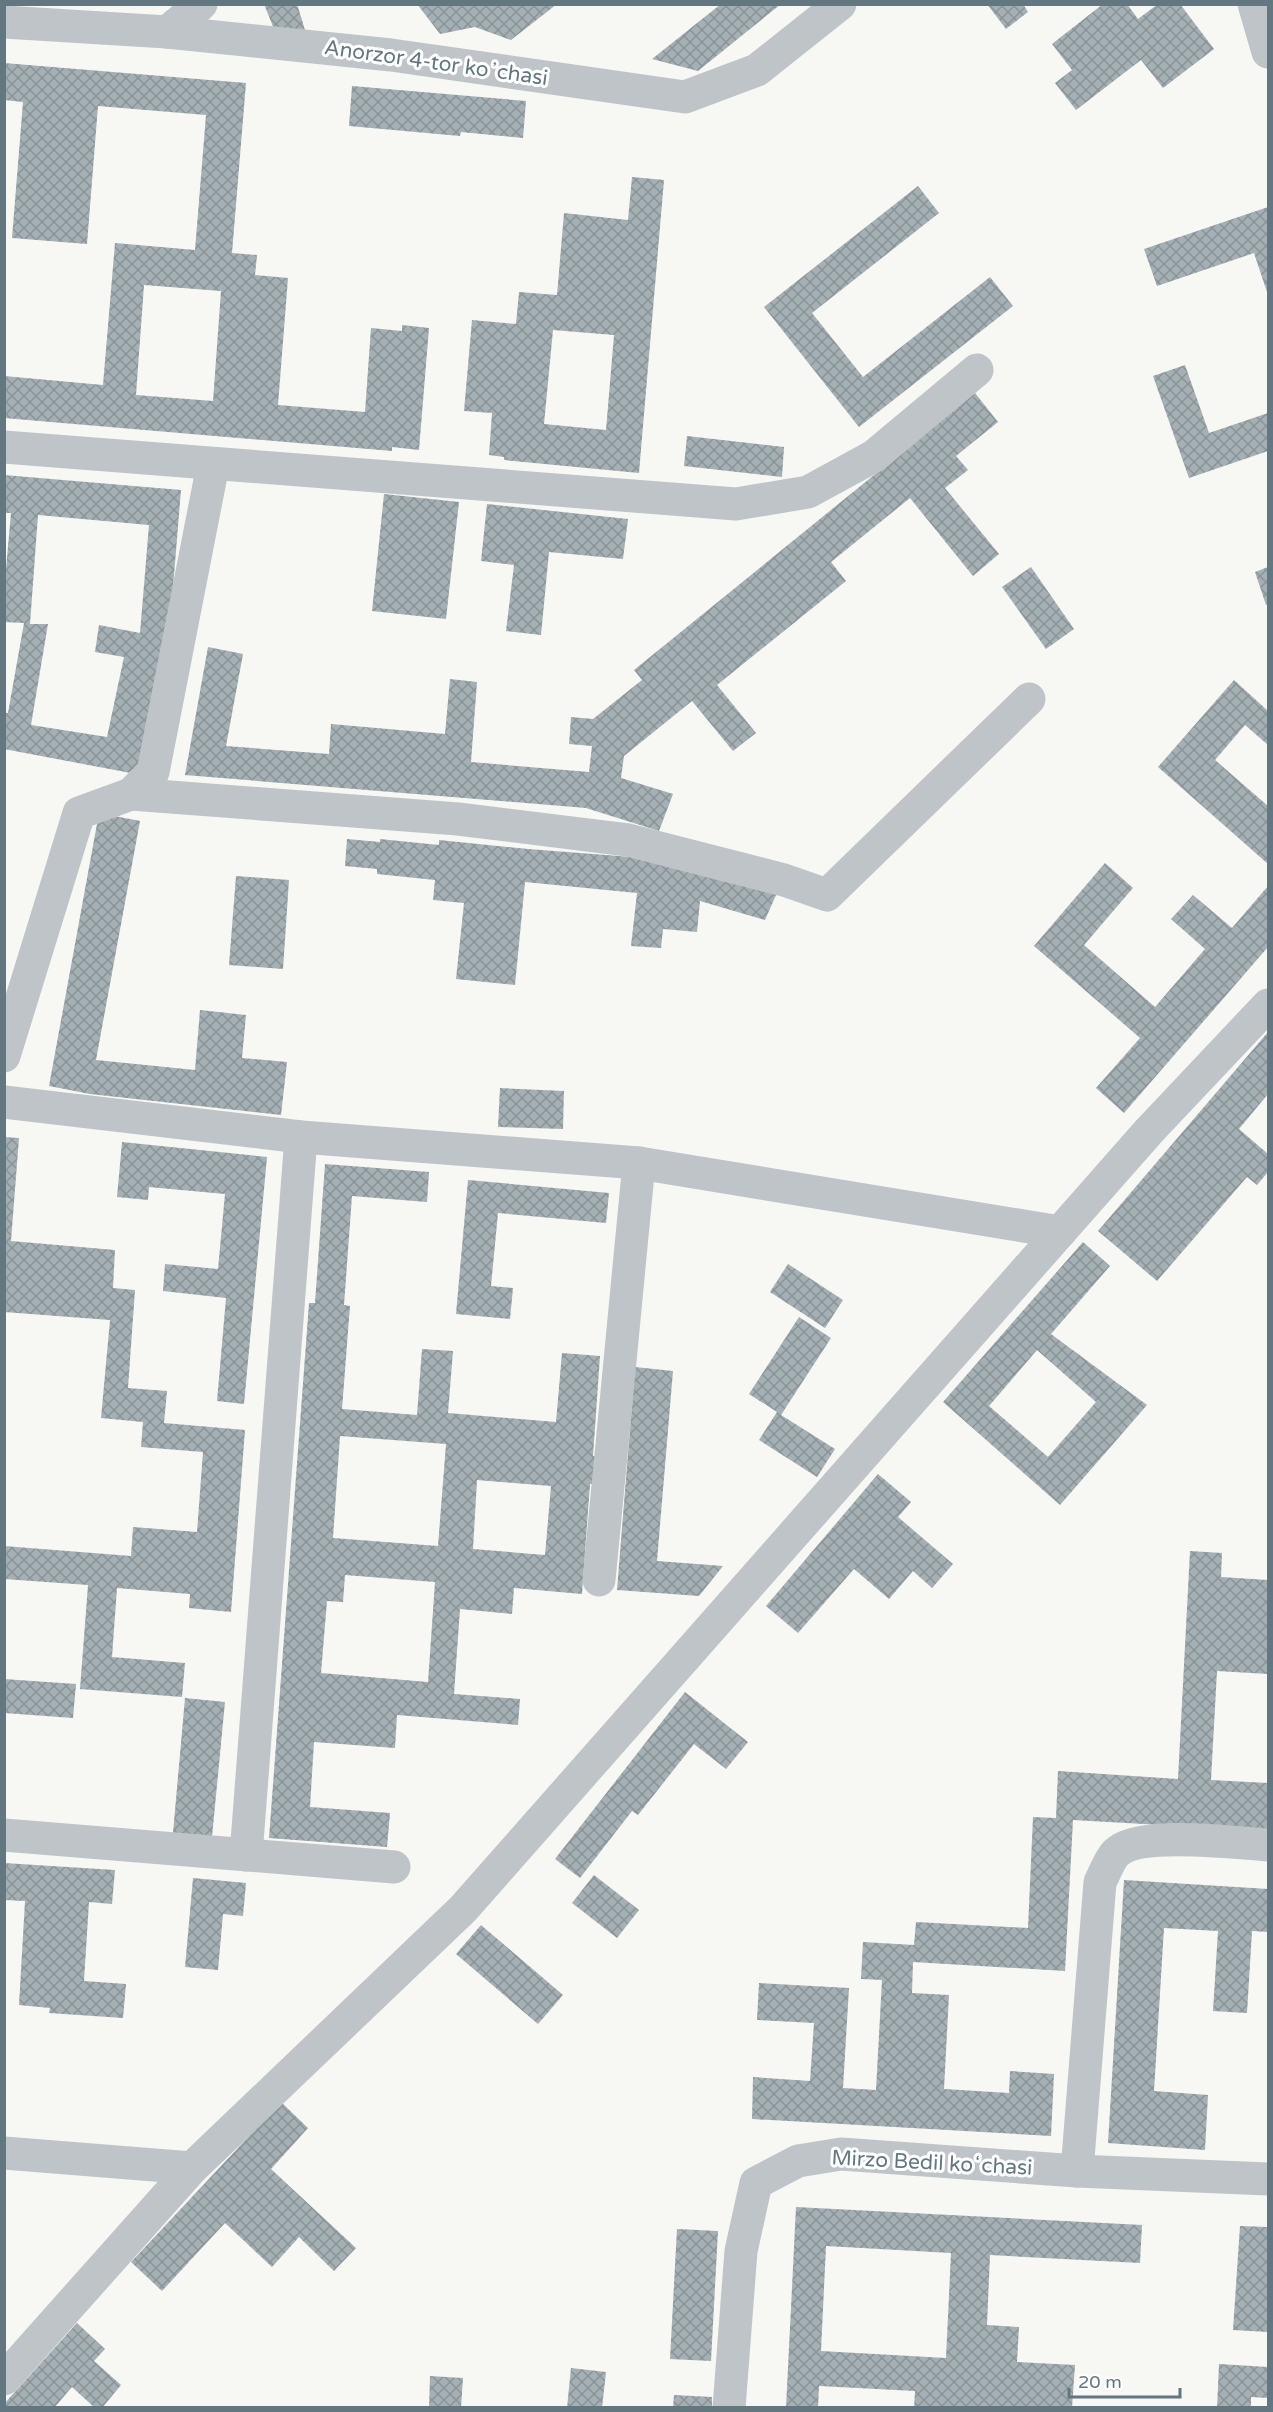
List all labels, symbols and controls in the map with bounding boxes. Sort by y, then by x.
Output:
street label: Anorzor 4-tor koʼchasi [323,35,549,91]
street label: Mirzo Bedil koʻchasi [831,2145,1033,2181]
scale bar [1069,2361,1180,2399]
text: 20 m [1078,2371,1122,2393]

